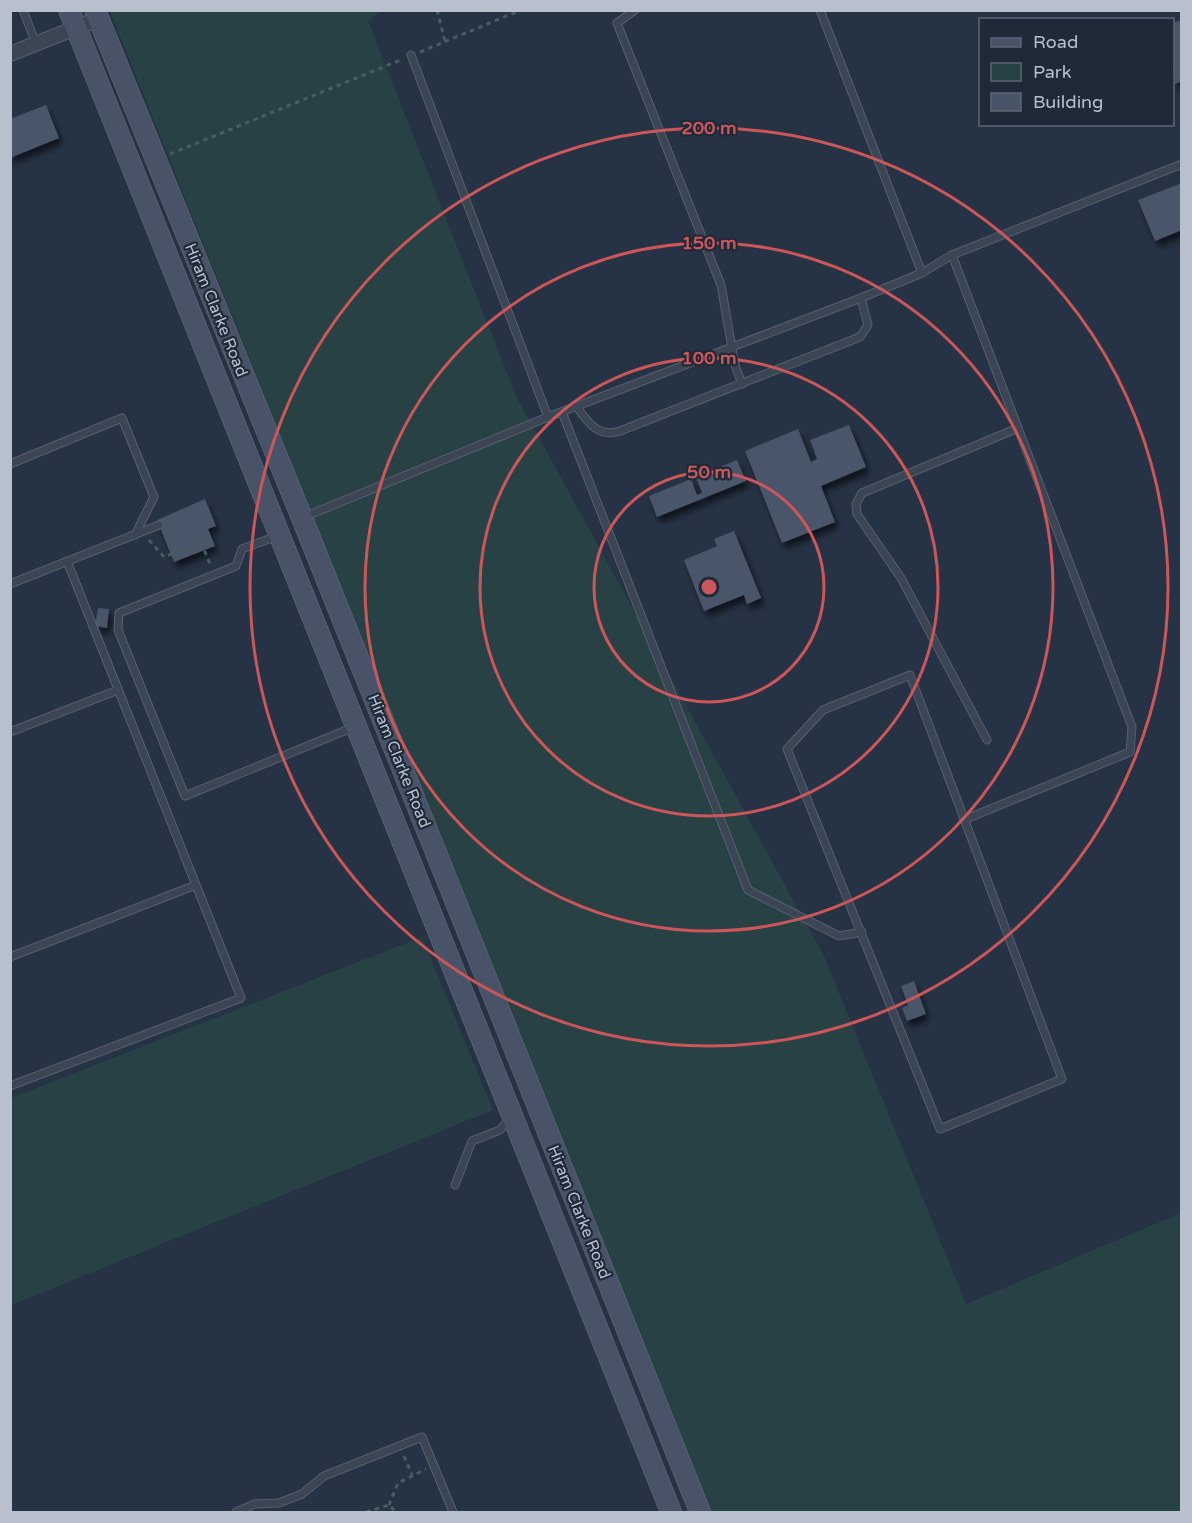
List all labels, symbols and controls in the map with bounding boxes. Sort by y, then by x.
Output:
legend [979,18,1174,126]
text: Road [1033,31,1078,53]
text: Park [1033,61,1072,83]
text: Building [1033,91,1103,113]
text: 200 m [681,117,737,139]
text: 150 m [681,232,737,254]
street label: Hiram Clarke Road [180,240,252,380]
text: 100 m [681,347,737,369]
text: 50 m [687,461,731,483]
centre of rings [699,577,719,597]
street label: Hiram Clarke Road [363,691,435,831]
street label: Hiram Clarke Road [543,1142,615,1282]

